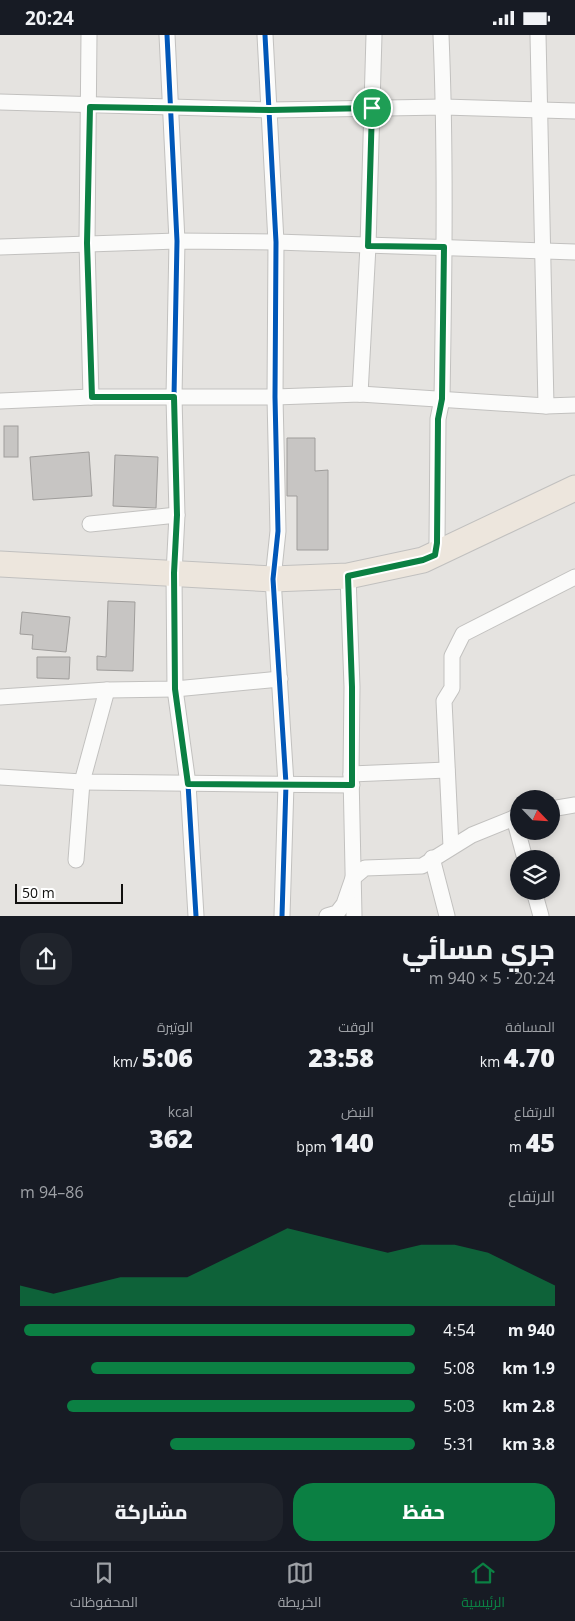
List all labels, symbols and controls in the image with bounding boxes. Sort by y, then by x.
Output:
text: 20:24 [25,5,74,31]
pin [351,87,393,129]
icon: arrive [358,94,386,122]
north arrow [510,790,560,840]
map controls [510,790,560,900]
button: layers [510,850,560,900]
scale bar [15,881,122,904]
text: 50 m [22,883,55,902]
text: جري مسائي [402,929,555,967]
button: share [20,933,72,985]
text: 20:24 · 5 × 940 m [429,967,555,989]
text: الوتيرة [157,1017,193,1036]
text: الوقت [338,1017,374,1036]
text: المسافة [505,1017,555,1036]
text: 5:06 [142,1040,193,1074]
text: 23:58 [308,1040,374,1074]
text: 4.70 [504,1040,555,1074]
text: /km [113,1052,142,1071]
text: km [480,1052,504,1071]
text: kcal [168,1102,193,1121]
text: النبض [341,1102,374,1121]
text: الارتفاع [514,1102,555,1121]
text: 362 [149,1121,193,1155]
text: 140 [330,1125,374,1159]
text: 45 [526,1125,555,1159]
text: bpm [296,1137,330,1156]
text: m [509,1137,526,1156]
text: 86–94 m [20,1181,84,1203]
text: الارتفاع [508,1185,555,1207]
text: 4:54 [443,1319,475,1341]
text: 940 m [508,1319,555,1341]
text: 5:08 [443,1357,475,1379]
text: 1.9 km [502,1357,555,1379]
text: 5:03 [443,1395,475,1417]
text: 2.8 km [502,1395,555,1417]
text: 5:31 [443,1433,475,1455]
text: 3.8 km [502,1433,555,1455]
button: مشاركة [20,1483,283,1541]
button: حفظ [293,1483,555,1541]
tab: المحفوظات [70,1559,138,1615]
tab: الخريطة [278,1559,321,1615]
tab: الرئيسية [461,1559,505,1615]

